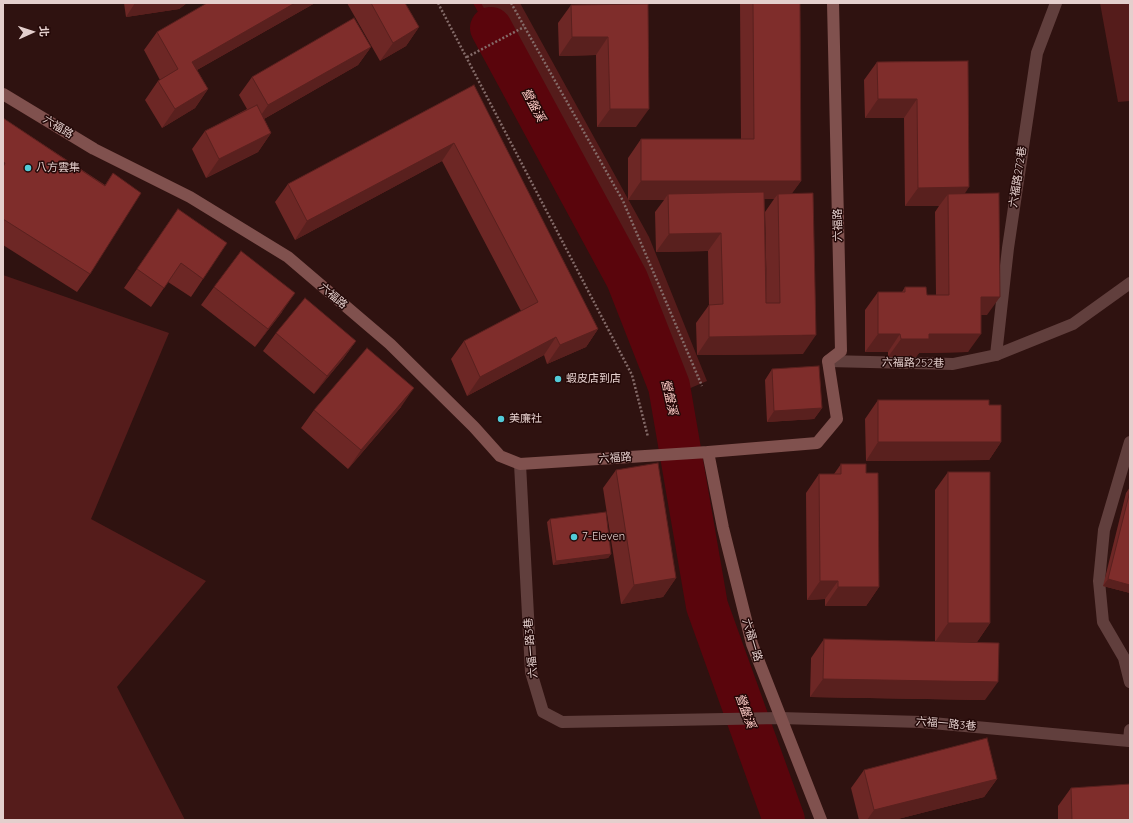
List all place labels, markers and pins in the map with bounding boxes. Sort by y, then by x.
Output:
place label: 八方雲集 [36,161,80,175]
marker: 八方雲集 [23,163,33,173]
place label: 蝦皮店到店 [566,372,621,386]
marker: 蝦皮店到店 [553,374,563,384]
place label: 美廉社 [509,412,542,426]
marker: 美廉社 [496,414,506,424]
place label: 7-Eleven [582,530,625,544]
marker: 7-Eleven [569,532,579,542]

